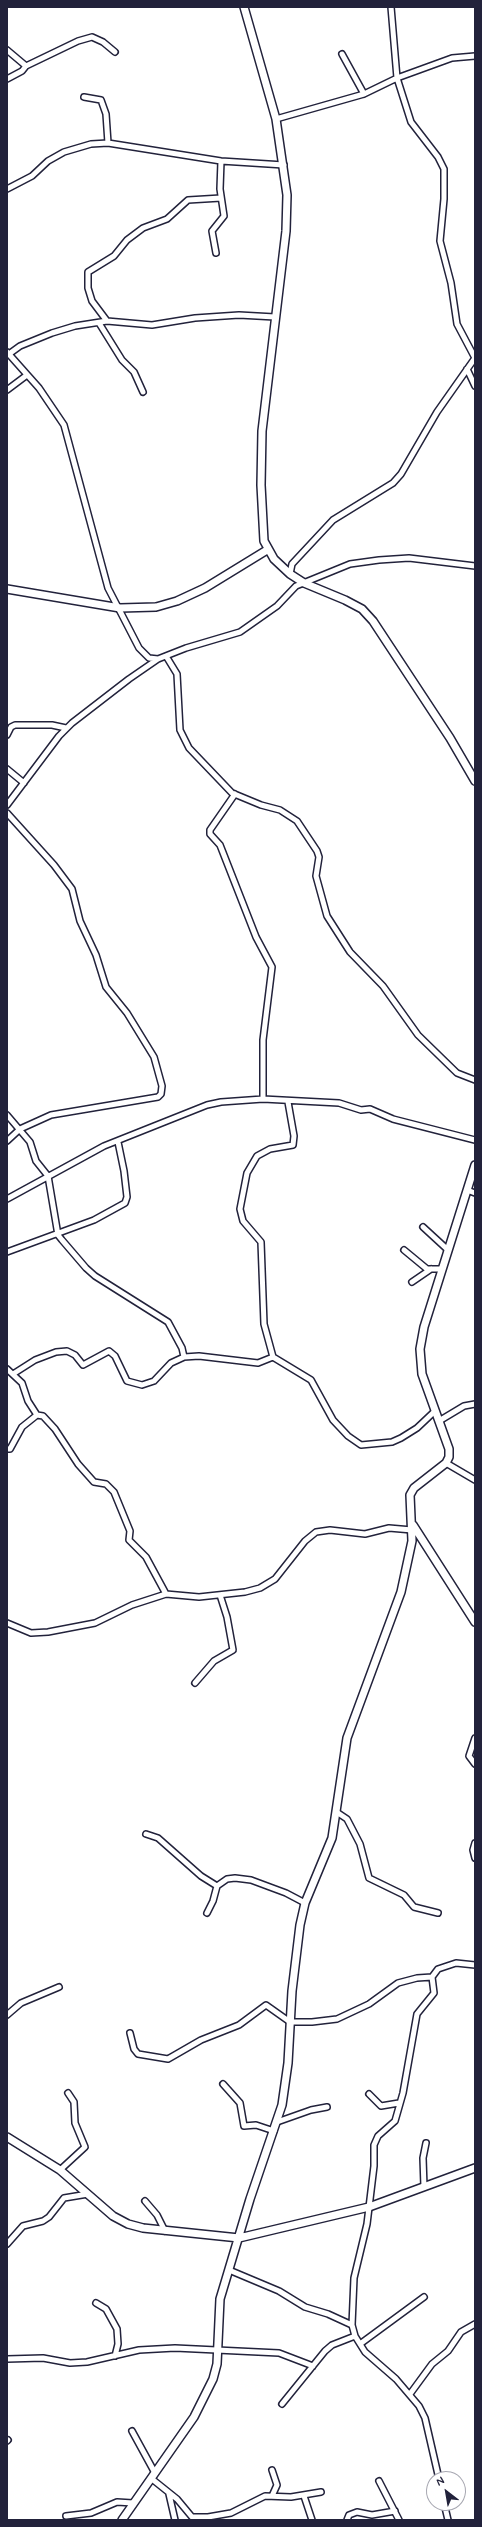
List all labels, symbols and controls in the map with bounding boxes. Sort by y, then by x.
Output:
north arrow [426,2471,466,2511]
text: N [434,2474,447,2489]

